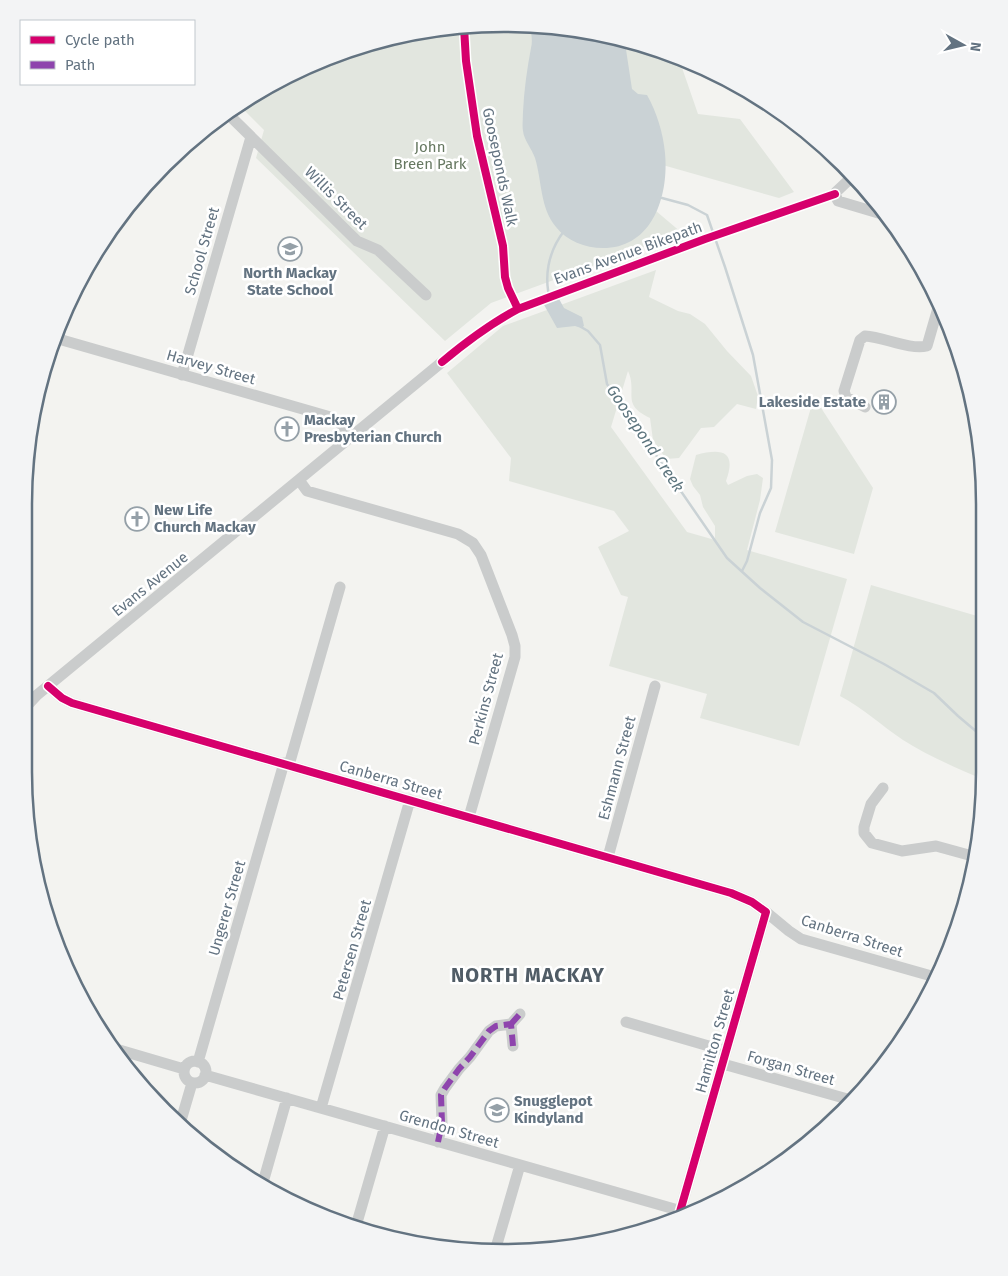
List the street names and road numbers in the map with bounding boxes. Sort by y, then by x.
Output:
street label: Gooseponds Walk [479,106,521,228]
street label: Willis Street [301,163,372,234]
street label: School Street [181,204,223,297]
street label: Evans Avenue Bikepath [551,218,705,288]
street label: Harvey Street [164,346,258,388]
street label: Evans Avenue [108,548,192,620]
street label: Perkins Street [465,650,507,747]
street label: Eshmann Street [594,713,640,822]
street label: Canberra Street [337,757,445,803]
street label: Ungerer Street [205,858,249,958]
street label: Petersen Street [329,897,375,1002]
street label: Canberra Street [799,911,906,961]
street label: Hamilton Street [692,986,739,1095]
street label: Forgan Street [745,1047,837,1089]
street label: Grendon Street [397,1106,502,1152]

